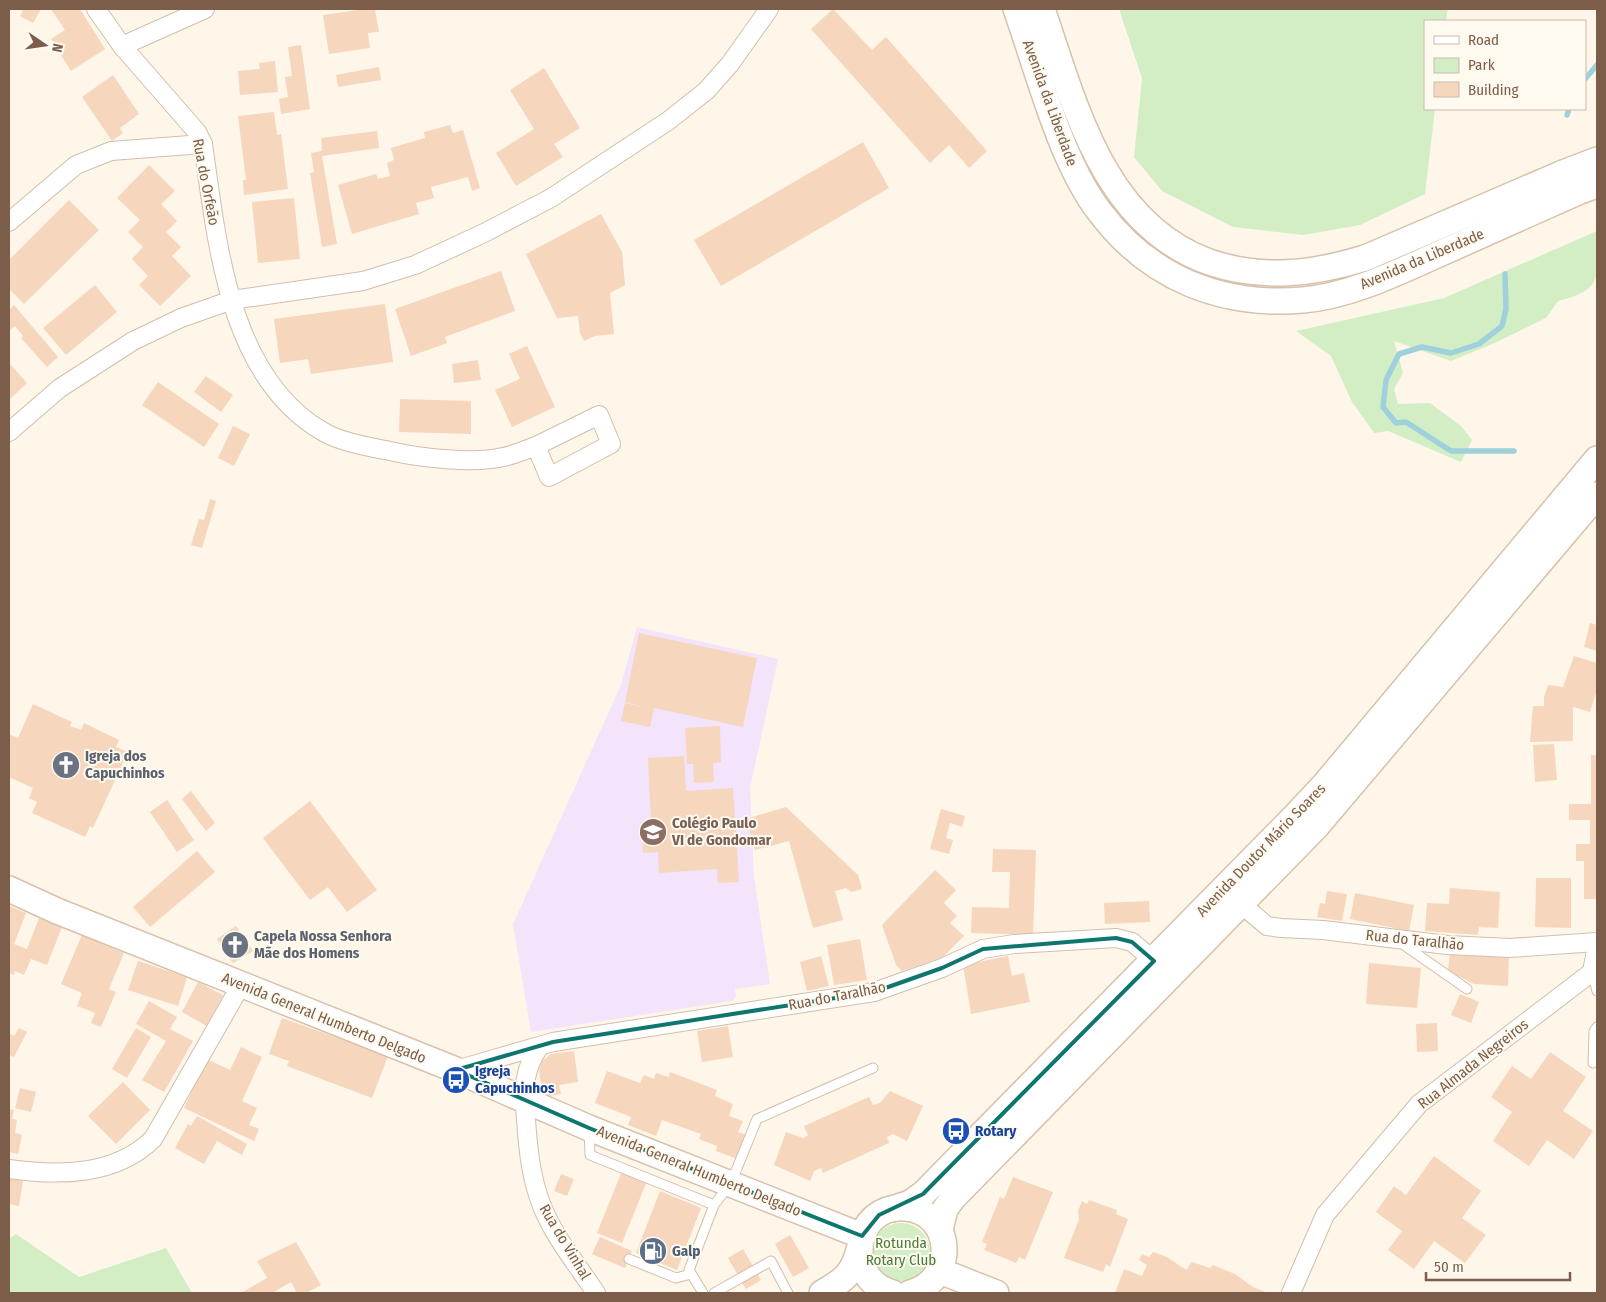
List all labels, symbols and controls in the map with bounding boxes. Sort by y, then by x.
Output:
north arrow [20,20,70,70]
legend [1424,20,1586,110]
text: Road [1468,31,1499,49]
street label: Avenida da Liberdade [1019,37,1081,169]
text: N [48,42,66,54]
text: Park [1468,56,1495,74]
text: Building [1468,81,1519,99]
street label: Rua do Orfeão [189,137,223,227]
street label: Avenida da Liberdade [1357,225,1487,293]
place label: Igreja dos Capuchinhos [85,747,165,782]
church icon: Igreja dos Capuchinhos [51,750,81,780]
street label: Avenida Doutor Mário Soares [1193,780,1329,920]
place label: Colégio Paulo VI de Gondomar [671,814,772,849]
school or university icon: Colégio Paulo VI de Gondomar [638,817,668,847]
street label: Rua do Taralhão [1365,926,1465,954]
place label: Capela Nossa Senhora Mãe dos Homens [254,927,392,962]
church icon: Capela Nossa Senhora Mãe dos Homens [220,930,250,960]
street label: Avenida General Humberto Delgado [219,969,429,1067]
street label: Rua do Taralhão [787,978,887,1014]
street label: Rua Almada Negreiros [1414,1015,1532,1113]
place label: Igreja Capuchinhos [475,1062,555,1097]
bus stop icon: Igreja Capuchinhos [441,1065,471,1095]
bus stop icon: Rotary [941,1116,971,1146]
street label: Avenida General Humberto Delgado [594,1122,804,1220]
place label: Rotary [975,1122,1017,1140]
street label: Rua do Vinhal [535,1201,595,1283]
park label: Rotunda Rotary Club [866,1234,936,1269]
fuel station icon: Galp [638,1236,668,1266]
place label: Galp [672,1242,700,1260]
scale bar [1426,1250,1570,1282]
text: 50 m [1434,1258,1464,1276]

